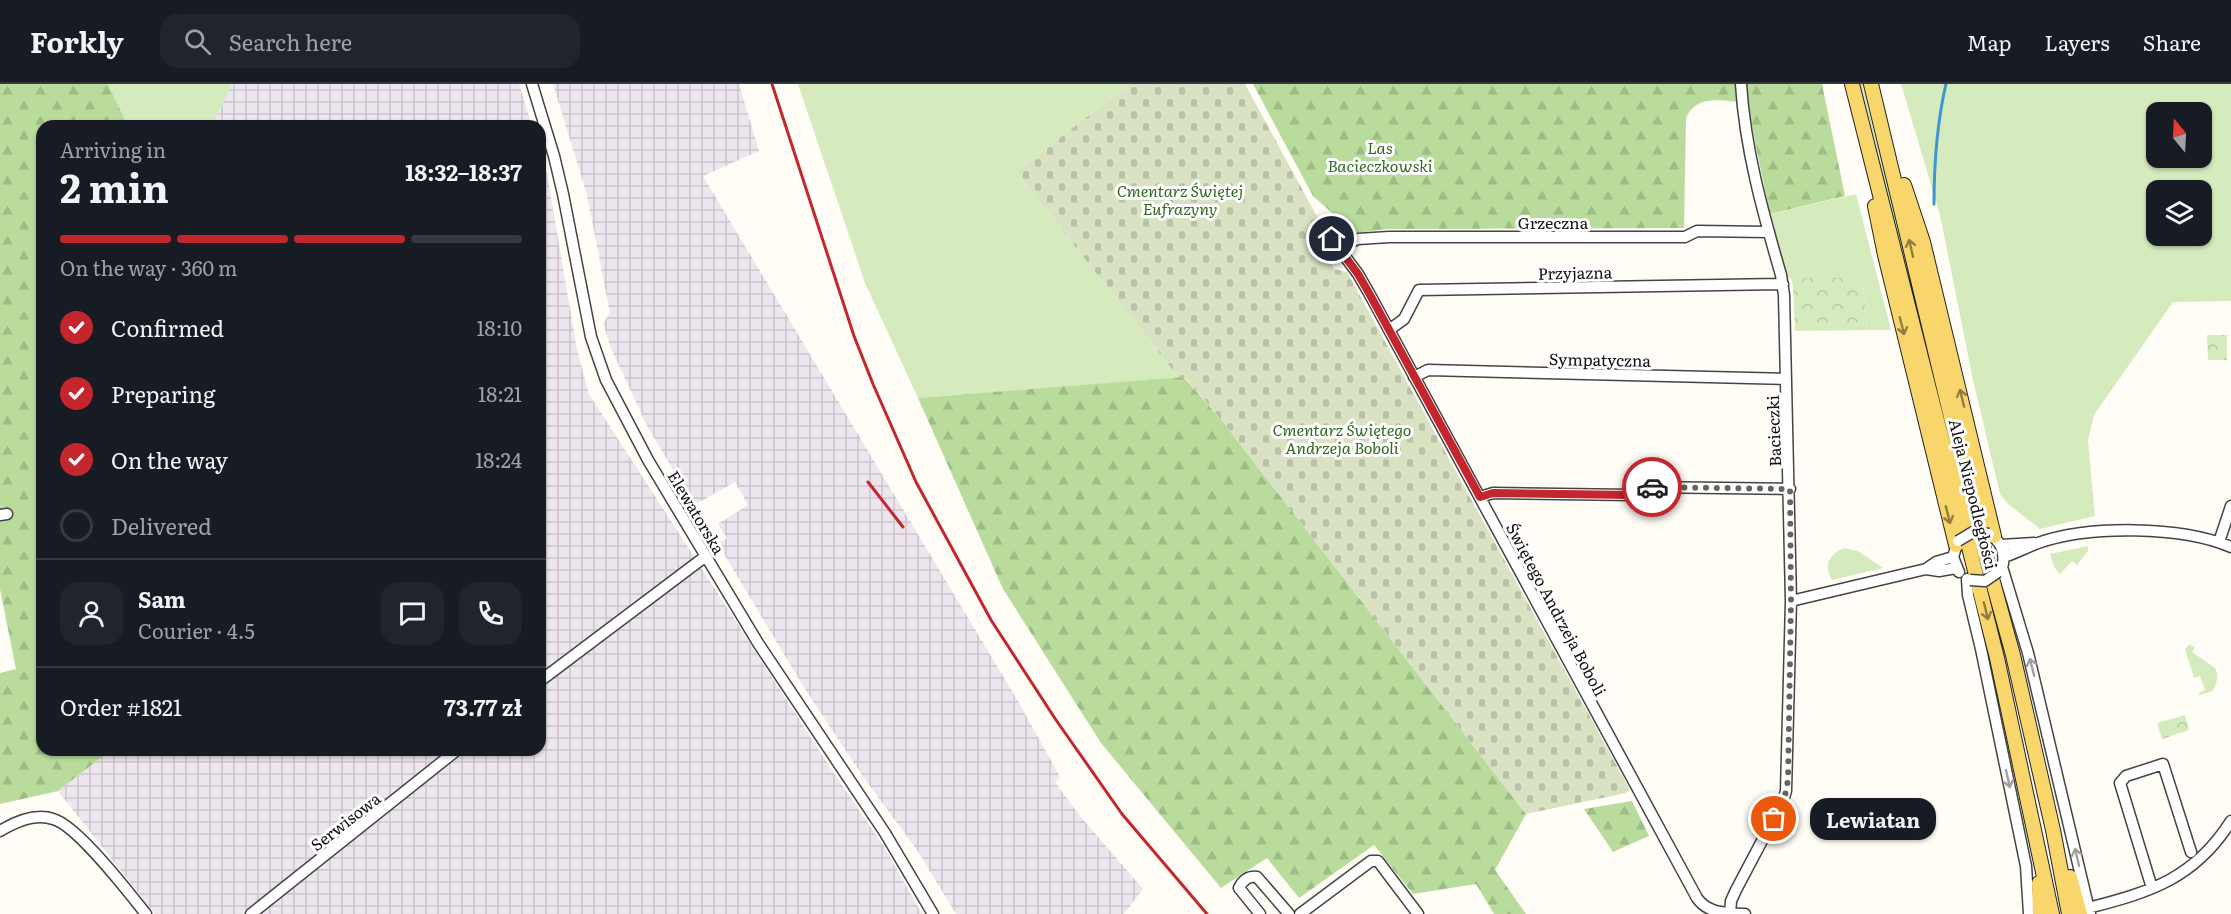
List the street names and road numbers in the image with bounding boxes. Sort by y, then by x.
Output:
street label: Grzeczna [1518,210,1589,234]
street label: Przyjazna [1538,259,1613,285]
street label: Sympatyczna [1549,346,1652,372]
street label: Bacieczki [1760,395,1786,467]
street label: Aleja Niepodległości [1944,416,2004,572]
street label: Elewatorska [663,466,732,559]
street label: Świętego Andrzeja Boboli [1501,518,1613,700]
street label: Serwisowa [305,786,385,856]

